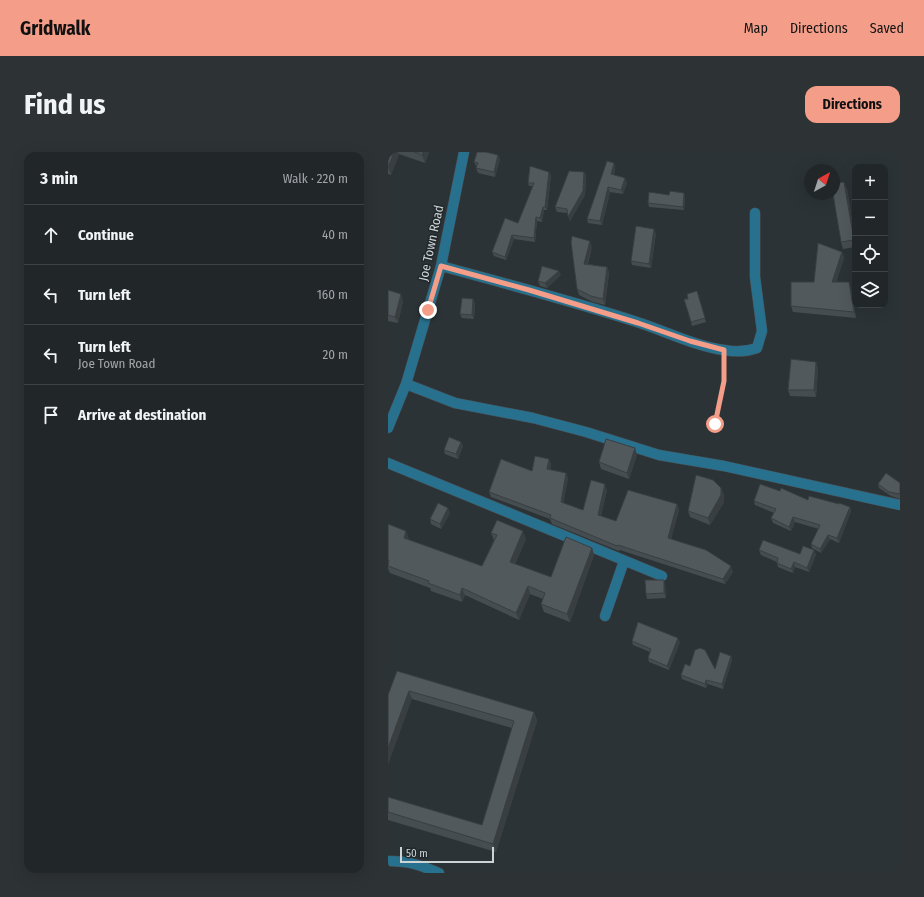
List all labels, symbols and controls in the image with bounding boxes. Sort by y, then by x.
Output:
text: Gridwalk [20,17,90,40]
text: Map [744,20,768,37]
text: Directions [790,20,848,37]
text: Saved [870,20,904,37]
button: Directions [805,86,900,123]
text: Find us [24,88,106,121]
north arrow [804,164,840,200]
map controls [852,164,888,308]
button: + [852,164,888,200]
text: 3 min [40,168,78,189]
text: Walk · 220 m [283,171,348,186]
button: − [852,200,888,236]
street label: Joe Town Road [416,204,446,282]
icon: ahead [40,224,62,246]
text: Continue [78,226,134,244]
text: 40 m [322,227,348,242]
button: locate [852,236,888,272]
button: layers [852,272,888,308]
icon: left [40,284,62,306]
text: Turn left [78,286,131,304]
text: 160 m [317,287,348,302]
route end [419,301,437,319]
text: Turn left [78,338,131,356]
icon: left [40,344,62,366]
text: 20 m [322,347,348,362]
text: Joe Town Road [78,356,155,371]
icon: arrive [40,404,62,426]
text: Arrive at destination [78,406,206,424]
route start [706,415,724,433]
scale bar [400,845,494,864]
text: 50 m [406,847,428,860]

